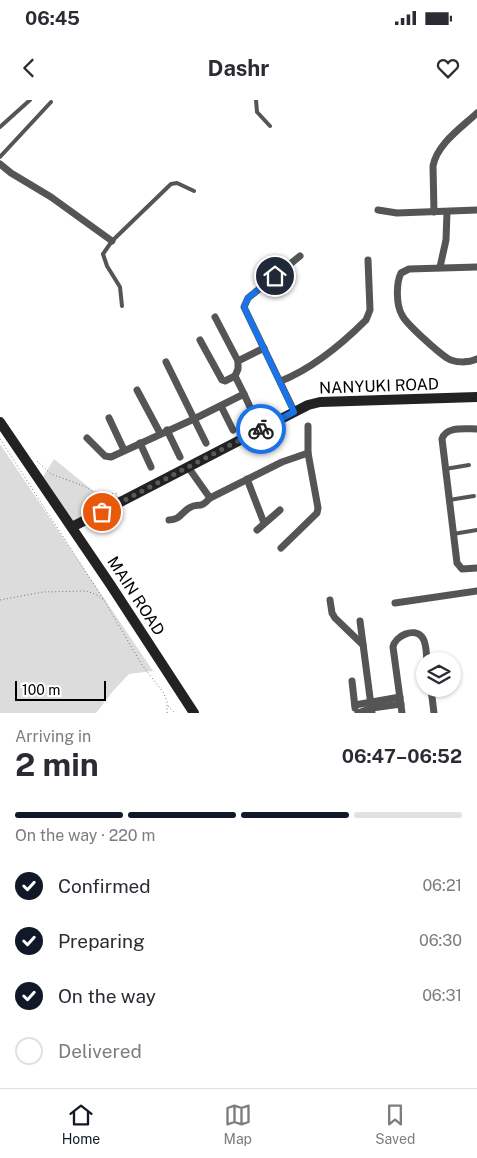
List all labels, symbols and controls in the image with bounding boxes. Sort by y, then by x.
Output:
text: 06:45 [25,7,80,29]
icon: back [15,54,43,82]
icon: heart [434,54,462,82]
text: Dashr [208,55,269,81]
pin [254,255,296,297]
icon: home [261,262,289,290]
street label: NANYUKI ROAD [319,374,439,398]
courier [236,404,286,454]
icon: bike [247,415,275,443]
pin [81,491,123,533]
icon: bag [88,498,116,526]
street label: MAIN ROAD [103,553,169,639]
map controls [416,652,461,697]
button: layers [416,652,461,697]
scale bar [15,678,106,701]
text: 100 m [22,682,60,698]
text: Arriving in [15,727,91,746]
text: 06:47–06:52 [342,745,462,767]
text: 2 min [15,746,99,783]
text: On the way · 220 m [15,826,155,845]
icon: check [15,872,43,900]
text: Confirmed [58,875,151,897]
text: 06:21 [422,876,462,895]
icon: check [15,927,43,955]
text: Preparing [58,930,145,952]
text: 06:30 [419,931,462,950]
icon: check [15,982,43,1010]
text: On the way [58,985,156,1007]
text: 06:31 [422,986,462,1005]
text: Delivered [58,1040,142,1062]
tab: Home [62,1101,100,1147]
tab: Map [224,1101,252,1147]
tab: Saved [375,1101,415,1147]

